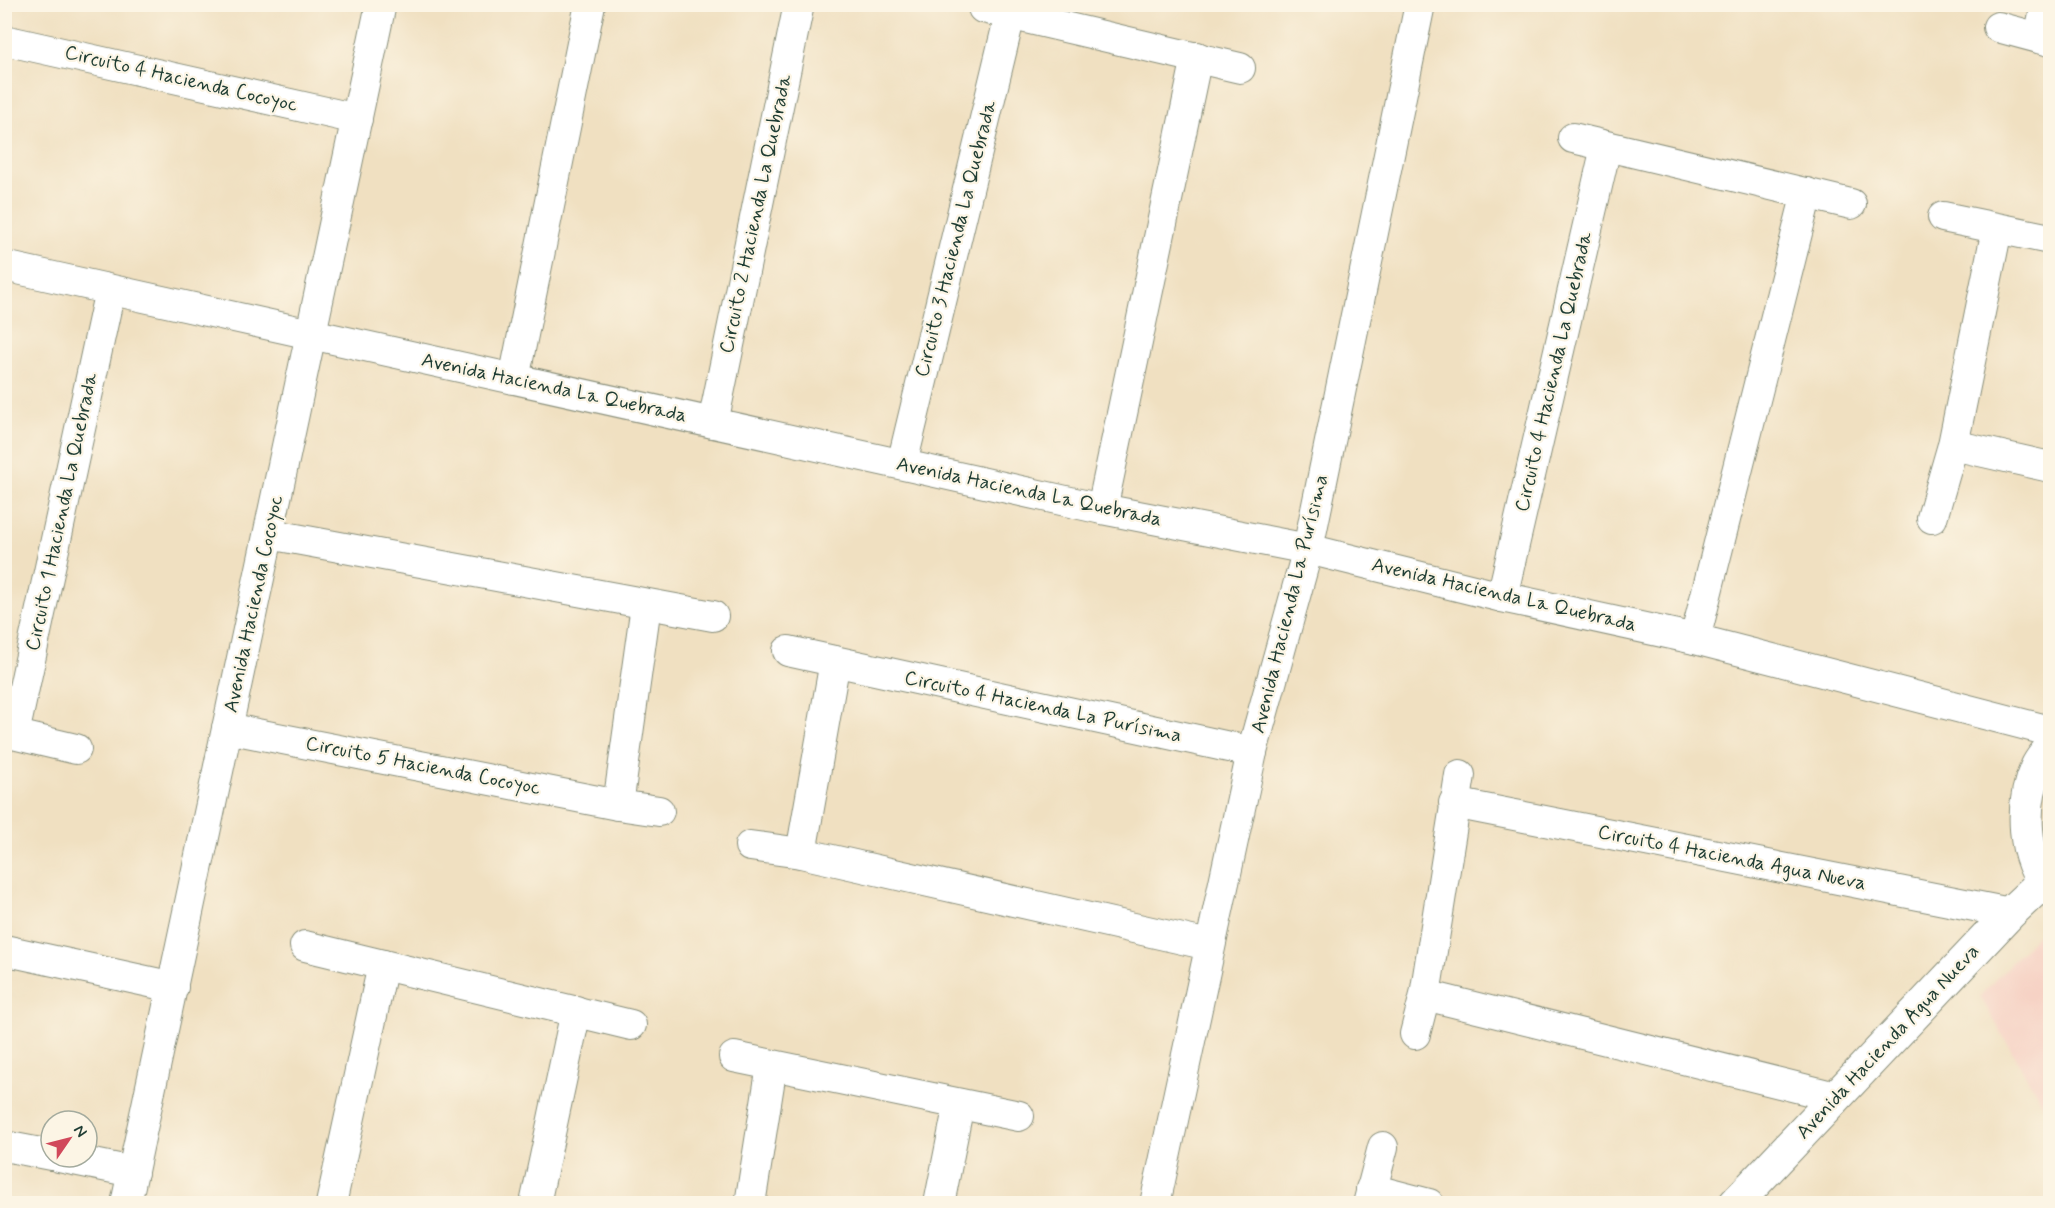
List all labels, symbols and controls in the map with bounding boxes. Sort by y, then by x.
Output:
street label: Circuito 4 Hacienda Cocoyoc [62,39,300,119]
street label: Circuito 2 Hacienda La Quebrada [713,71,799,356]
street label: Circuito 3 Hacienda La Quebrada [909,97,1004,380]
street label: Circuito 4 Hacienda La Quebrada [1509,228,1600,515]
street label: Avenida Hacienda La Quebrada [419,347,689,429]
street label: Circuito 1 Hacienda La Quebrada [19,369,105,654]
street label: Avenida Hacienda La Quebrada [894,451,1164,533]
street label: Avenida Hacienda La Purísima [1245,472,1335,736]
street label: Avenida Hacienda Cocoyoc [218,493,290,715]
street label: Avenida Hacienda La Quebrada [1369,551,1639,639]
street label: Circuito 4 Hacienda La Purísima [902,664,1184,750]
street label: Circuito 5 Hacienda Cocoyoc [303,730,543,802]
street label: Circuito 4 Hacienda Agua Nueva [1595,819,1869,897]
street label: Avenida Hacienda Agua Nueva [1790,939,1986,1145]
north arrow [39,1109,99,1169]
text: N [68,1121,92,1142]

